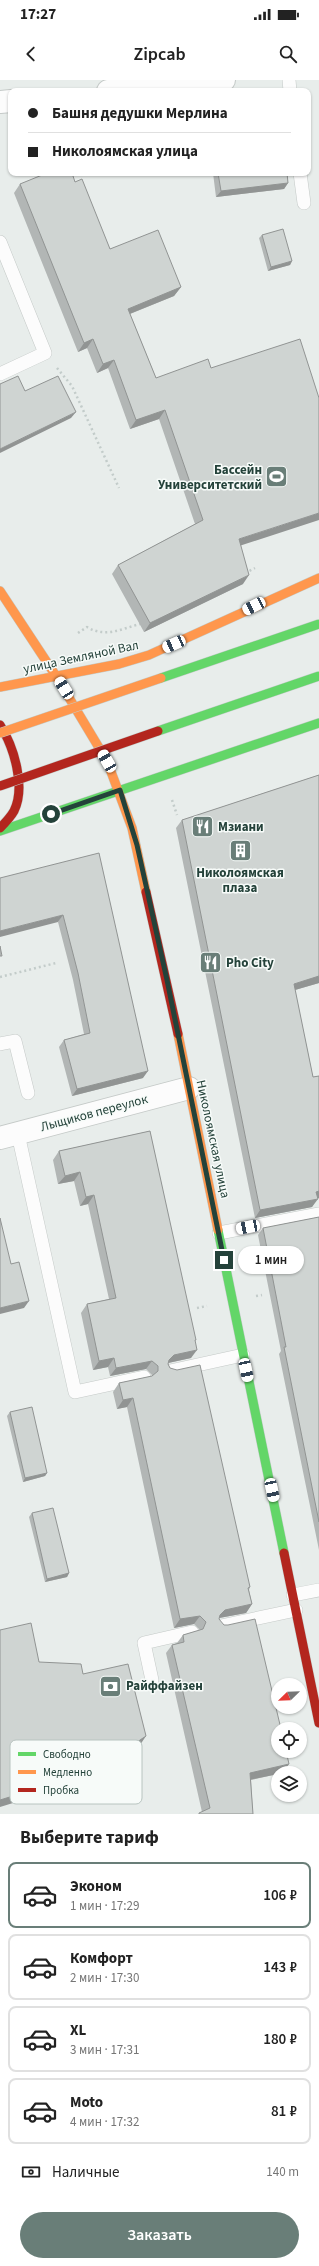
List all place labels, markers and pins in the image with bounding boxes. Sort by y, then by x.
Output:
place label: Бассейн Университетский [158,461,262,494]
sports icon: Бассейн Университетский [264,464,290,490]
restaurant icon: Мзиани [189,814,215,840]
place label: Мзиани [218,818,264,836]
building icon: Николоямская плаза [227,838,253,864]
place label: Николоямская плаза [196,864,284,897]
restaurant icon: Pho City [198,950,224,976]
place label: Pho City [226,954,274,972]
bank icon: Райффайзен [97,1673,123,1699]
place label: Райффайзен [126,1677,203,1695]

